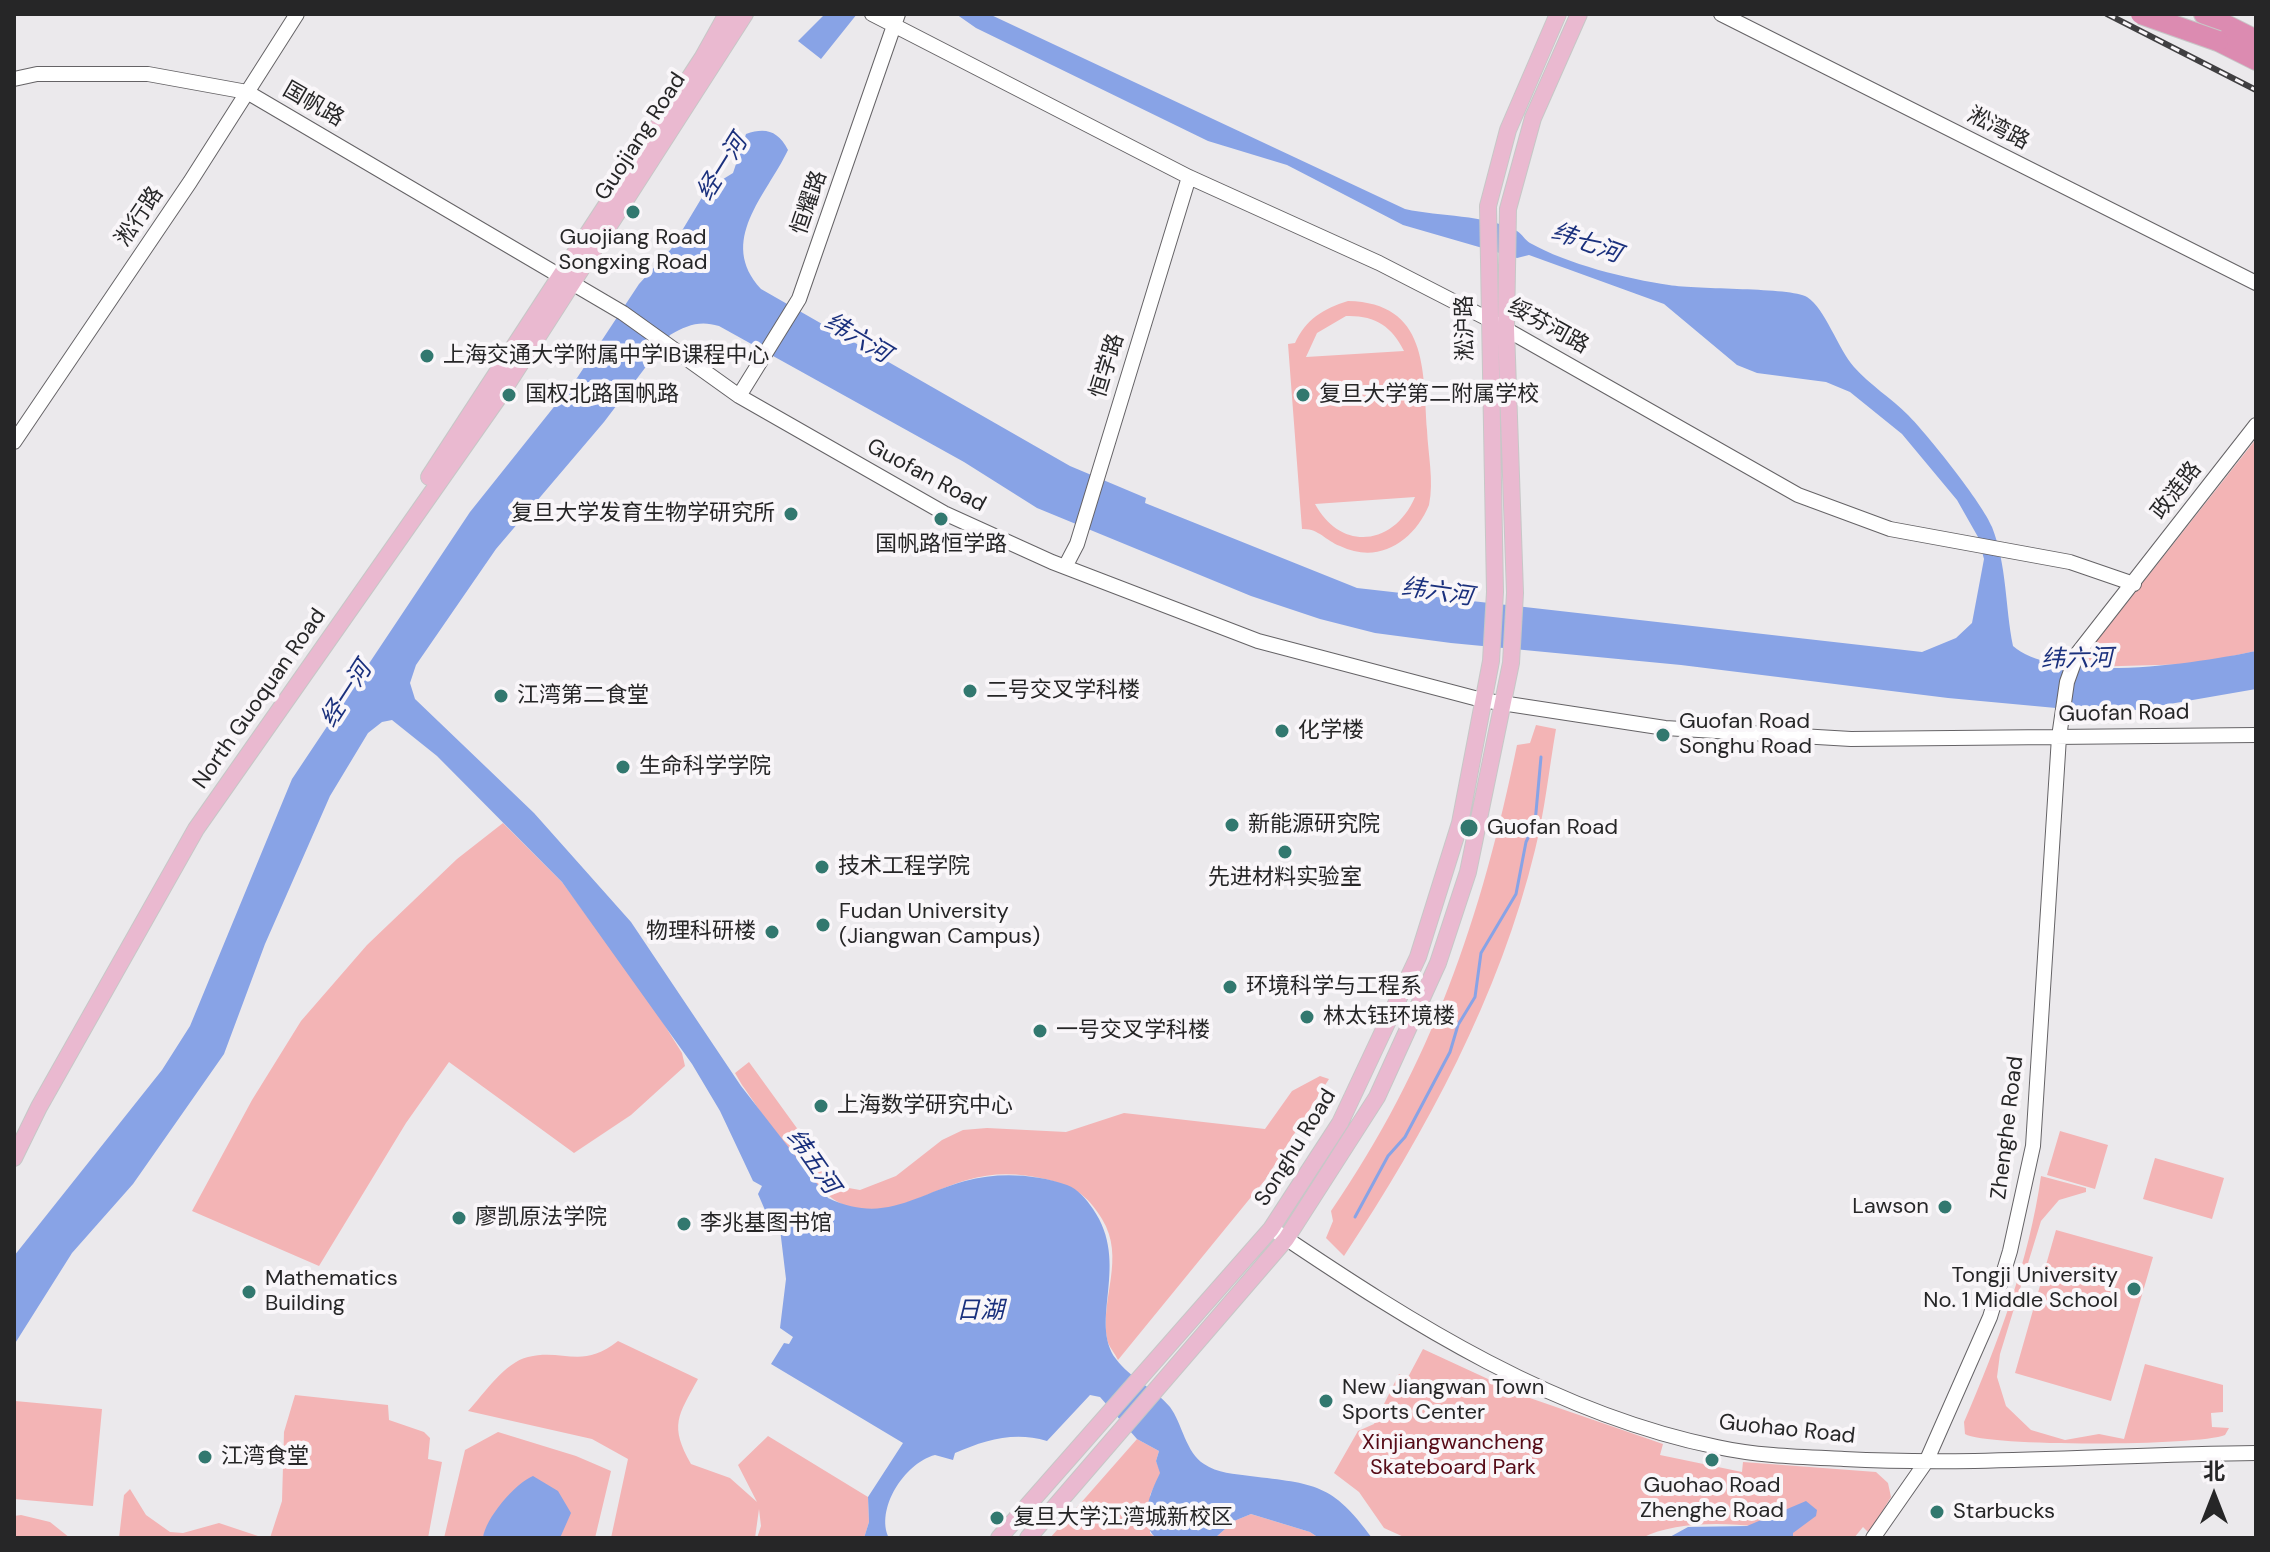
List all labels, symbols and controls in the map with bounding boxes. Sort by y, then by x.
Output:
street label: Guojiang Road [590,68,692,206]
street label: 国帆路 [278,77,348,133]
street label: 淞湾路 [1963,102,2033,156]
water label: 经一河 [692,130,754,206]
street label: 恒耀路 [787,168,833,238]
street label: 淞行路 [111,182,169,252]
marker: Guojiang Road Songxing Road [624,203,642,221]
water label: 纬七河 [1547,218,1625,270]
place label: Guojiang Road Songxing Road [559,225,707,276]
street label: 绥芬河路 [1503,294,1593,360]
street label: 淞沪路 [1452,295,1480,361]
water label: 纬六河 [819,308,895,370]
street label: 恒学路 [1086,331,1130,401]
place label: 上海交通大学附属中学IB课程中心 [443,343,769,369]
marker: 上海交通大学附属中学IB课程中心 [418,347,436,365]
place label: 国权北路国帆路 [525,382,679,408]
place label: 复旦大学第二附属学校 [1319,382,1539,408]
marker: 国权北路国帆路 [500,386,518,404]
marker: 复旦大学第二附属学校 [1294,386,1312,404]
street label: Guofan Road [862,434,990,518]
street label: 政涟路 [2146,457,2208,525]
place label: 复旦大学发育生物学研究所 [511,501,775,527]
marker: 复旦大学发育生物学研究所 [782,505,800,523]
marker: 国帆路恒学路 [932,510,950,528]
place label: 国帆路恒学路 [875,532,1007,558]
water label: 纬六河 [1399,574,1475,612]
street label: North Guoquan Road [188,604,332,794]
water label: 纬六河 [2041,645,2113,675]
water label: 经一河 [315,657,379,733]
place label: 二号交叉学科楼 [986,678,1140,704]
marker: 二号交叉学科楼 [961,682,979,700]
place label: 江湾第二食堂 [517,683,649,709]
marker: 江湾第二食堂 [492,687,510,705]
street label: Guofan Road [2058,700,2190,728]
place label: Guofan Road Songhu Road [1679,709,1812,760]
place label: 化学楼 [1298,718,1364,744]
marker: 化学楼 [1273,722,1291,740]
marker: Guofan Road Songhu Road [1654,726,1672,744]
place label: 生命科学学院 [639,754,771,780]
marker: 生命科学学院 [614,758,632,776]
place label: 新能源研究院 [1248,812,1380,838]
place label: Guofan Road [1487,815,1618,841]
marker: 新能源研究院 [1223,816,1241,834]
marker: Guofan Road [1458,817,1480,839]
marker: 先进材料实验室 [1276,843,1294,861]
place label: 技术工程学院 [838,854,970,880]
marker: 技术工程学院 [813,858,831,876]
place label: 先进材料实验室 [1208,865,1362,891]
place label: Fudan University (Jiangwan Campus) [839,899,1040,950]
marker: Fudan University (Jiangwan Campus) [814,916,832,934]
place label: 物理科研楼 [646,919,756,945]
marker: 物理科研楼 [763,923,781,941]
place label: 环境科学与工程系 [1246,974,1422,1000]
marker: 环境科学与工程系 [1221,978,1239,996]
place label: 林太钰环境楼 [1323,1004,1455,1030]
marker: 林太钰环境楼 [1298,1008,1316,1026]
place label: 一号交叉学科楼 [1056,1018,1210,1044]
marker: 一号交叉学科楼 [1031,1022,1049,1040]
street label: Zhenghe Road [1986,1055,2030,1201]
street label: Songhu Road [1250,1085,1342,1211]
place label: 上海数学研究中心 [837,1093,1013,1119]
marker: 上海数学研究中心 [812,1097,830,1115]
water label: 纬五河 [780,1124,844,1200]
place label: Lawson [1852,1194,1929,1220]
marker: Lawson [1936,1198,1954,1216]
place label: 廖凯原法学院 [475,1205,607,1231]
marker: 廖凯原法学院 [450,1209,468,1227]
place label: 李兆基图书馆 [700,1211,832,1237]
marker: 李兆基图书馆 [675,1215,693,1233]
place label: Tongji University No. 1 Middle School [1923,1263,2118,1314]
place label: Mathematics Building [265,1266,398,1318]
marker: Tongji University No. 1 Middle School [2125,1280,2143,1298]
marker: Mathematics Building [240,1283,258,1301]
water label: 日湖 [956,1298,1004,1326]
place label: New Jiangwan Town Sports Center [1342,1375,1544,1426]
marker: New Jiangwan Town Sports Center [1317,1392,1335,1410]
street label: Guohao Road [1717,1410,1857,1450]
park label: Xinjiangwancheng Skateboard Park [1362,1430,1544,1482]
place label: 江湾食堂 [221,1444,309,1470]
marker: 江湾食堂 [196,1448,214,1466]
marker: Guohao Road Zhenghe Road [1703,1451,1721,1469]
north arrow [2174,1456,2254,1536]
text: 北 [2203,1457,2225,1486]
place label: Guohao Road Zhenghe Road [1640,1473,1784,1524]
place label: Starbucks [1953,1499,2055,1525]
marker: Starbucks [1928,1503,1946,1521]
place label: 复旦大学江湾城新校区 [1013,1505,1233,1531]
marker: 复旦大学江湾城新校区 [988,1509,1006,1527]

